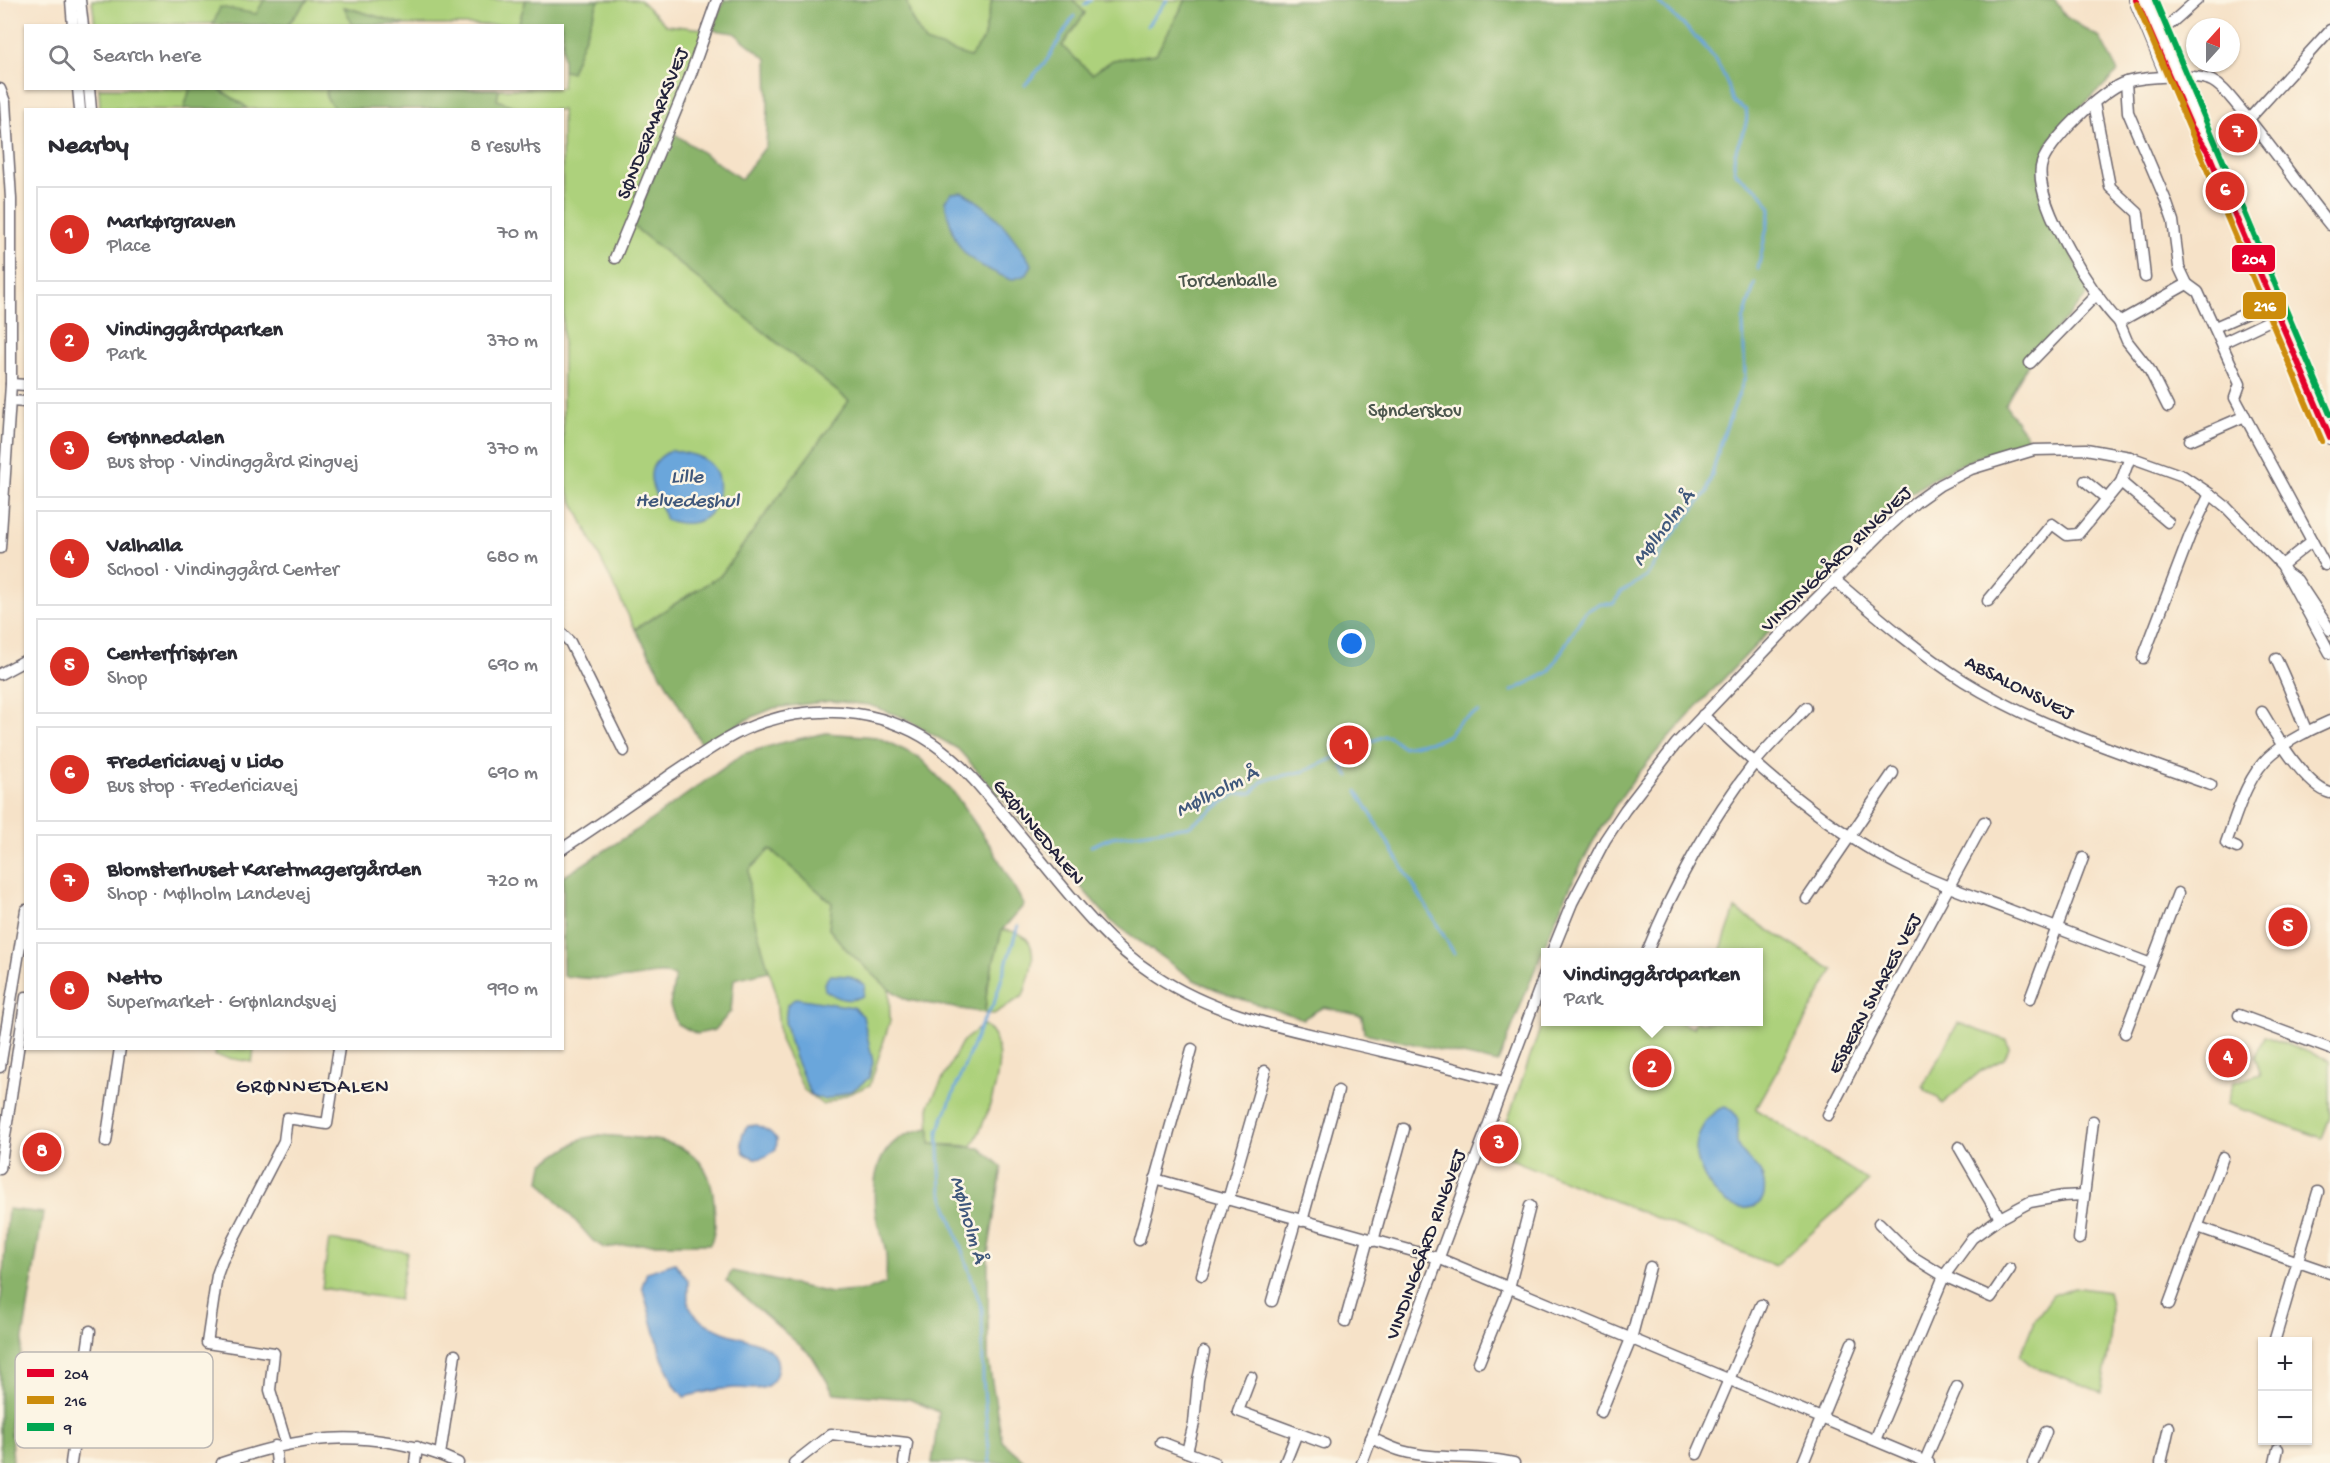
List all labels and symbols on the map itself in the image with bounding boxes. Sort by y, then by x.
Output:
north arrow [2186,18,2240,72]
street label: SØNDERMARKSVEJ [613,44,696,203]
pin: 7 [2218,110,2258,156]
pin: 6 [2206,168,2244,213]
line badge: 204 [2231,244,2276,273]
text: 204 [2242,252,2267,271]
park label: Tordenballe [1178,271,1277,294]
line badge: 216 [2242,291,2287,320]
text: 216 [2254,299,2277,318]
park label: Sønderskov [1368,401,1462,424]
water label: Lille Helvedeshul [635,466,740,515]
street label: VINDINGGÅRD RINGVEJ [1755,480,1918,639]
water label: Mølholm Å [1627,484,1703,572]
your location [1337,629,1366,658]
street label: ABSALONSVEJ [1960,652,2078,727]
pin: 1 [1330,722,1368,768]
water label: Mølholm Å [1172,760,1264,824]
street label: GRØNNEDALEN [986,776,1088,891]
pin: 5 [2268,904,2308,950]
street label: ESBERN SNARES VEJ [1824,909,1929,1079]
pin: 4 [2208,1036,2248,1080]
pin: 2 [1632,1046,1672,1090]
district label: GRØNNEDALEN [236,1076,390,1101]
pin: 3 [1480,1122,1518,1166]
pin: 8 [22,1130,62,1174]
street label: VINDINGGÅRD RINGVEJ [1379,1145,1473,1344]
water label: Mølholm Å [942,1173,992,1268]
legend [15,1352,213,1448]
text: 204 [64,1367,89,1386]
text: 216 [64,1394,87,1413]
text: 9 [63,1421,72,1440]

